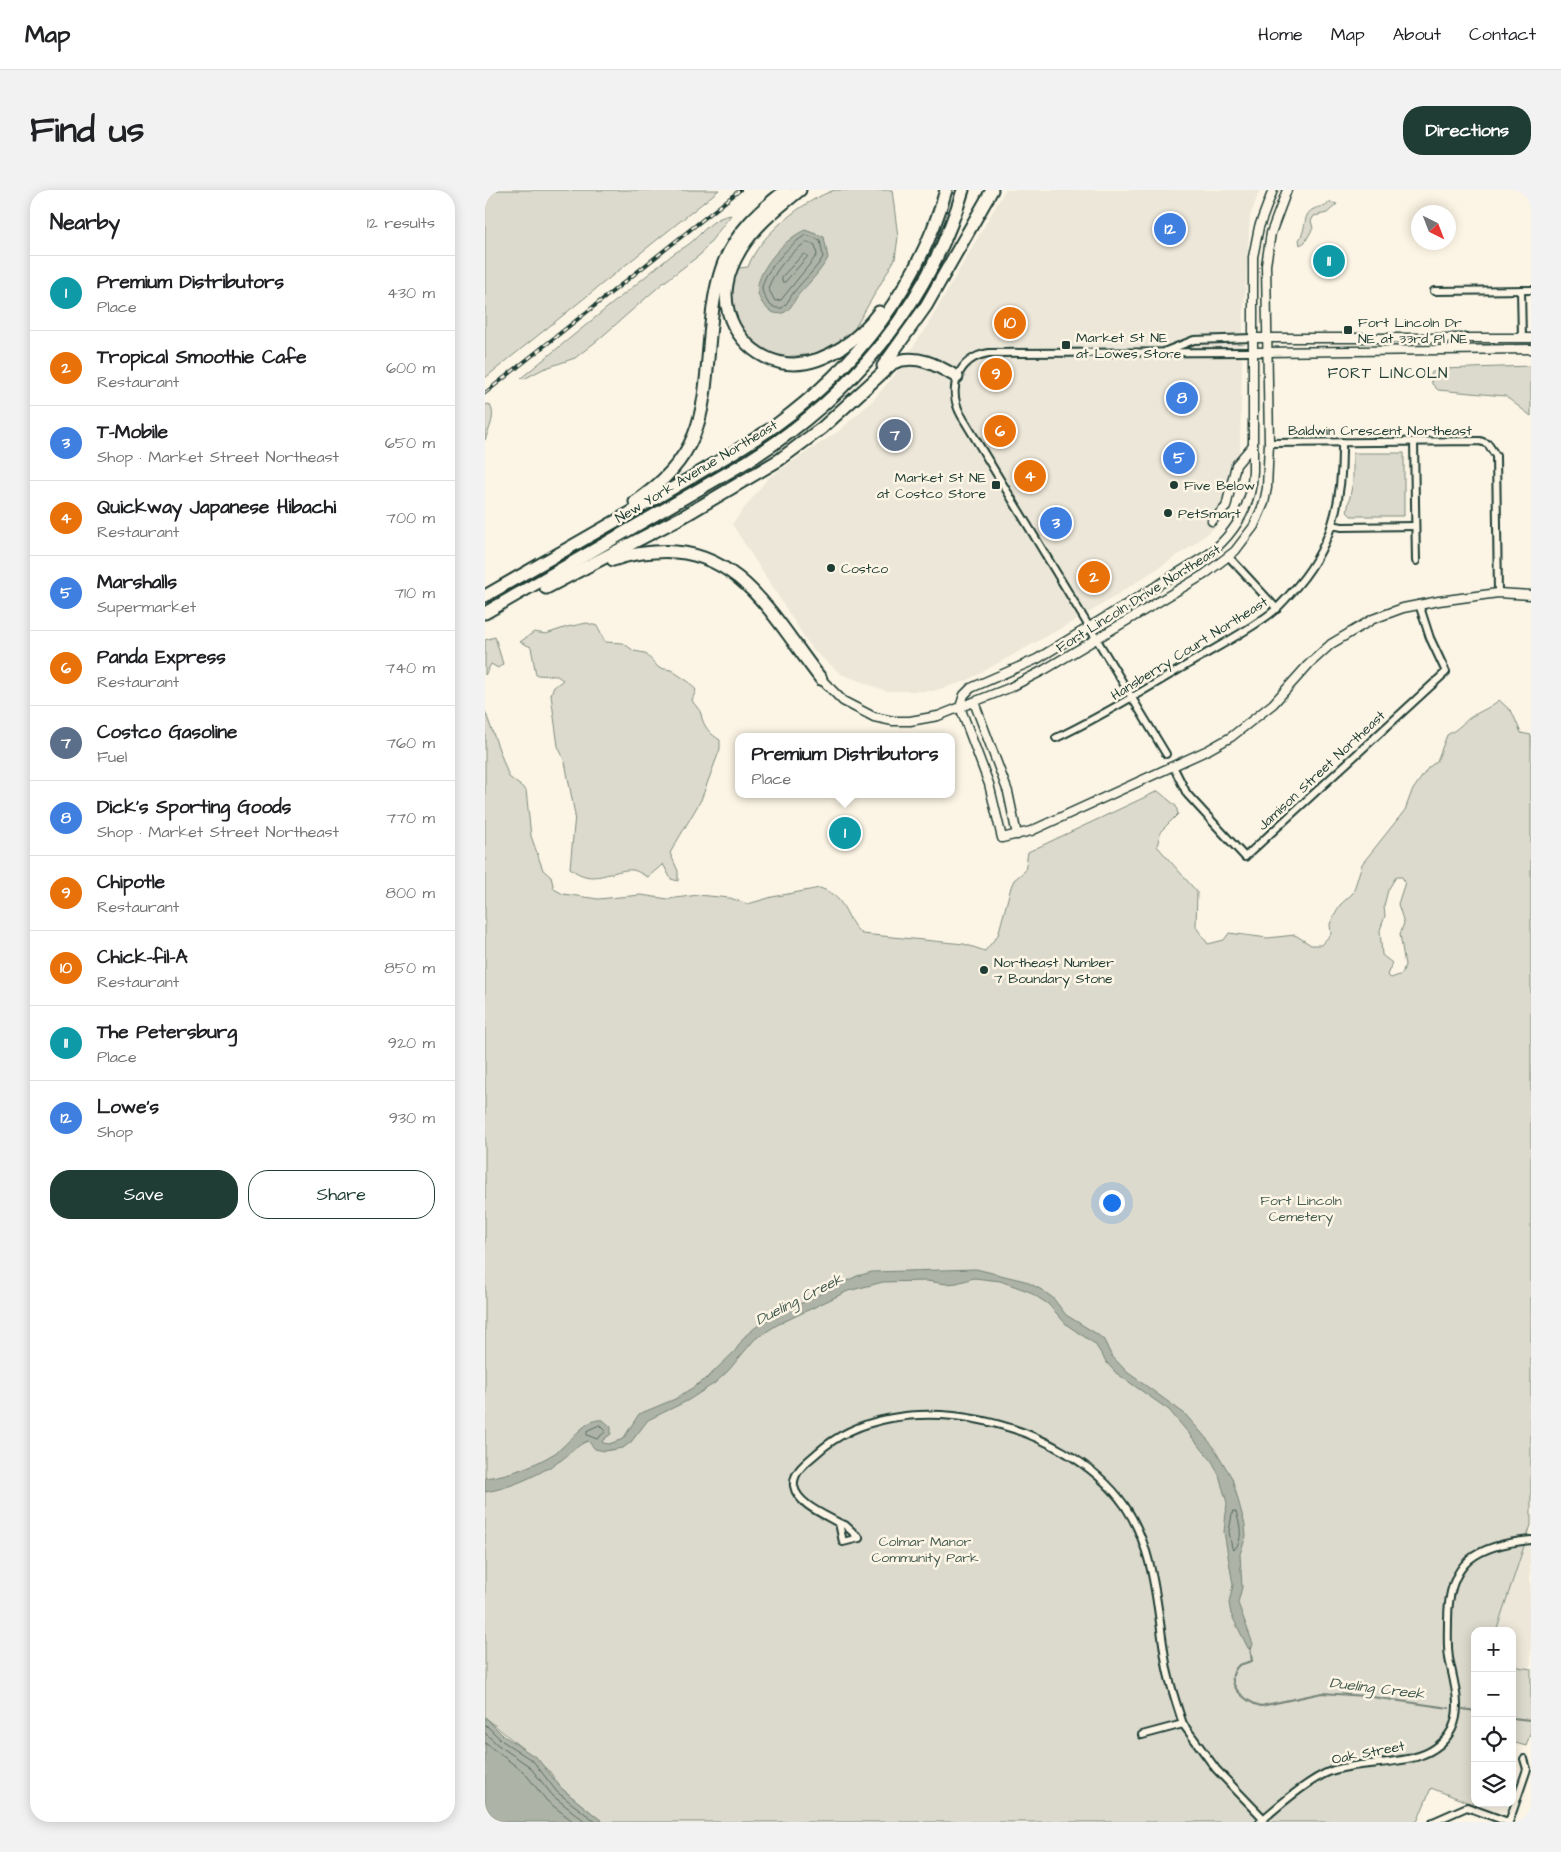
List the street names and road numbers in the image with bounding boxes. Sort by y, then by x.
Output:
street label: New York Avenue Northeast [612,415,782,528]
street label: Baldwin Crescent Northeast [1288,421,1472,441]
street label: Fort Lincoln Drive Northeast [1052,540,1225,658]
street label: Hansberry Court Northeast [1107,592,1272,706]
street label: Jamison Street Northeast [1253,706,1390,835]
street label: Oak Street [1330,1736,1407,1770]

